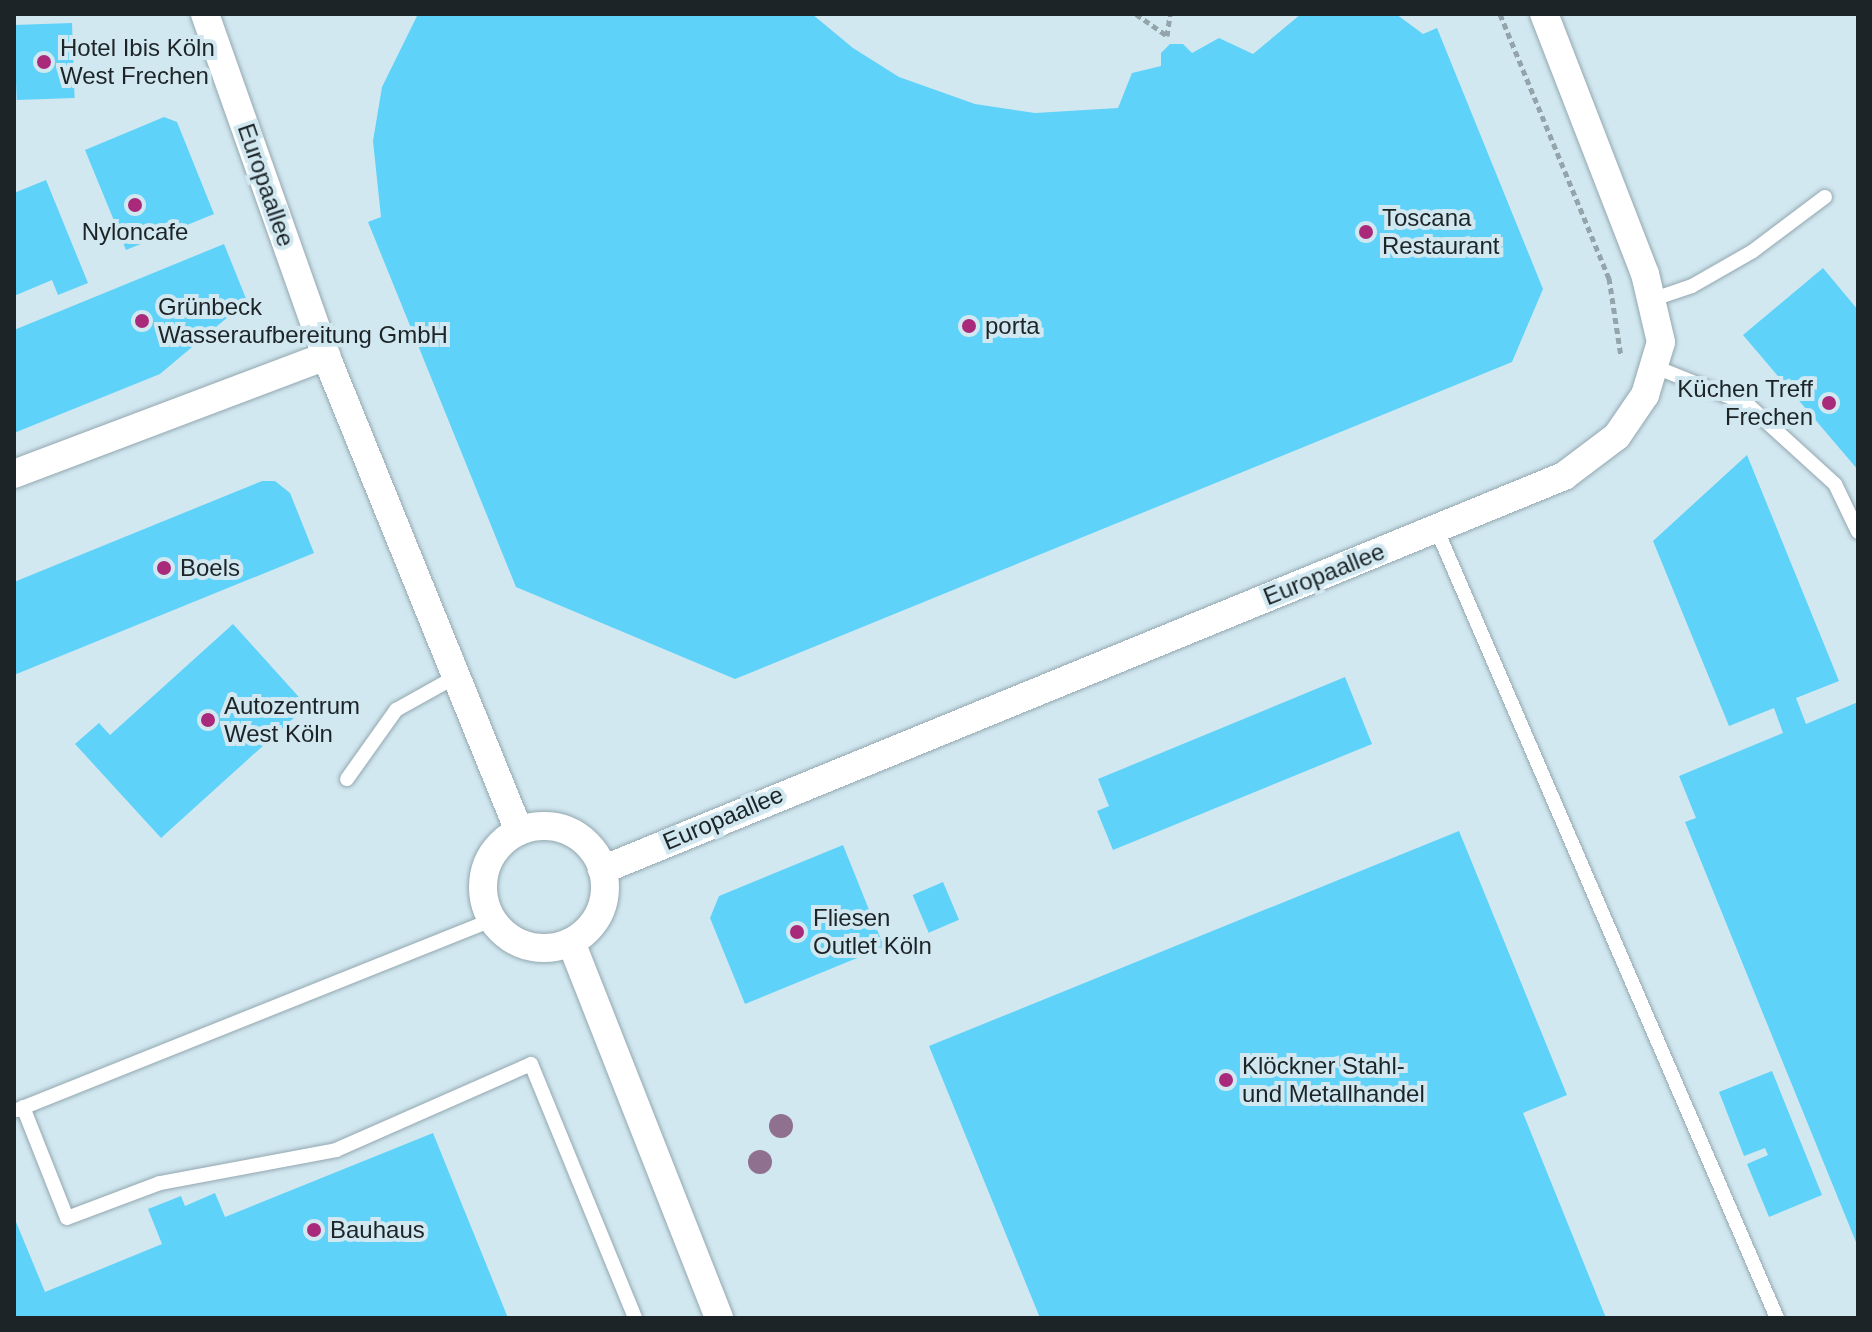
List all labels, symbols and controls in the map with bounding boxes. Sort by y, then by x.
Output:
place label: Hotel Ibis Köln West Frechen [60,34,215,90]
marker: Hotel Ibis Köln West Frechen [35,53,53,71]
street label: Europaallee [232,120,300,250]
marker: Nyloncafe [126,196,144,214]
place label: Toscana Restaurant [1382,204,1499,260]
place label: Nyloncafe [82,218,188,246]
marker: Toscana Restaurant [1357,223,1375,241]
place label: Grünbeck Wasseraufbereitung GmbH [158,293,448,349]
marker: Grünbeck Wasseraufbereitung GmbH [133,312,151,330]
place label: porta [985,312,1040,340]
marker: porta [960,317,978,335]
place label: Küchen Treff Frechen [1677,375,1813,431]
marker: Küchen Treff Frechen [1820,394,1838,412]
street label: Europaallee [1259,537,1389,611]
place label: Boels [180,554,240,582]
marker: Boels [155,559,173,577]
place label: Autozentrum West Köln [224,692,360,748]
marker: Autozentrum West Köln [199,711,217,729]
street label: Europaallee [658,780,788,856]
place label: Fliesen Outlet Köln [813,904,932,960]
marker: Fliesen Outlet Köln [788,923,806,941]
place label: Klöckner Stahl- und Metallhandel [1242,1052,1425,1108]
marker: Klöckner Stahl- und Metallhandel [1217,1071,1235,1089]
place label: Bauhaus [330,1216,425,1244]
marker: Bauhaus [305,1221,323,1239]

